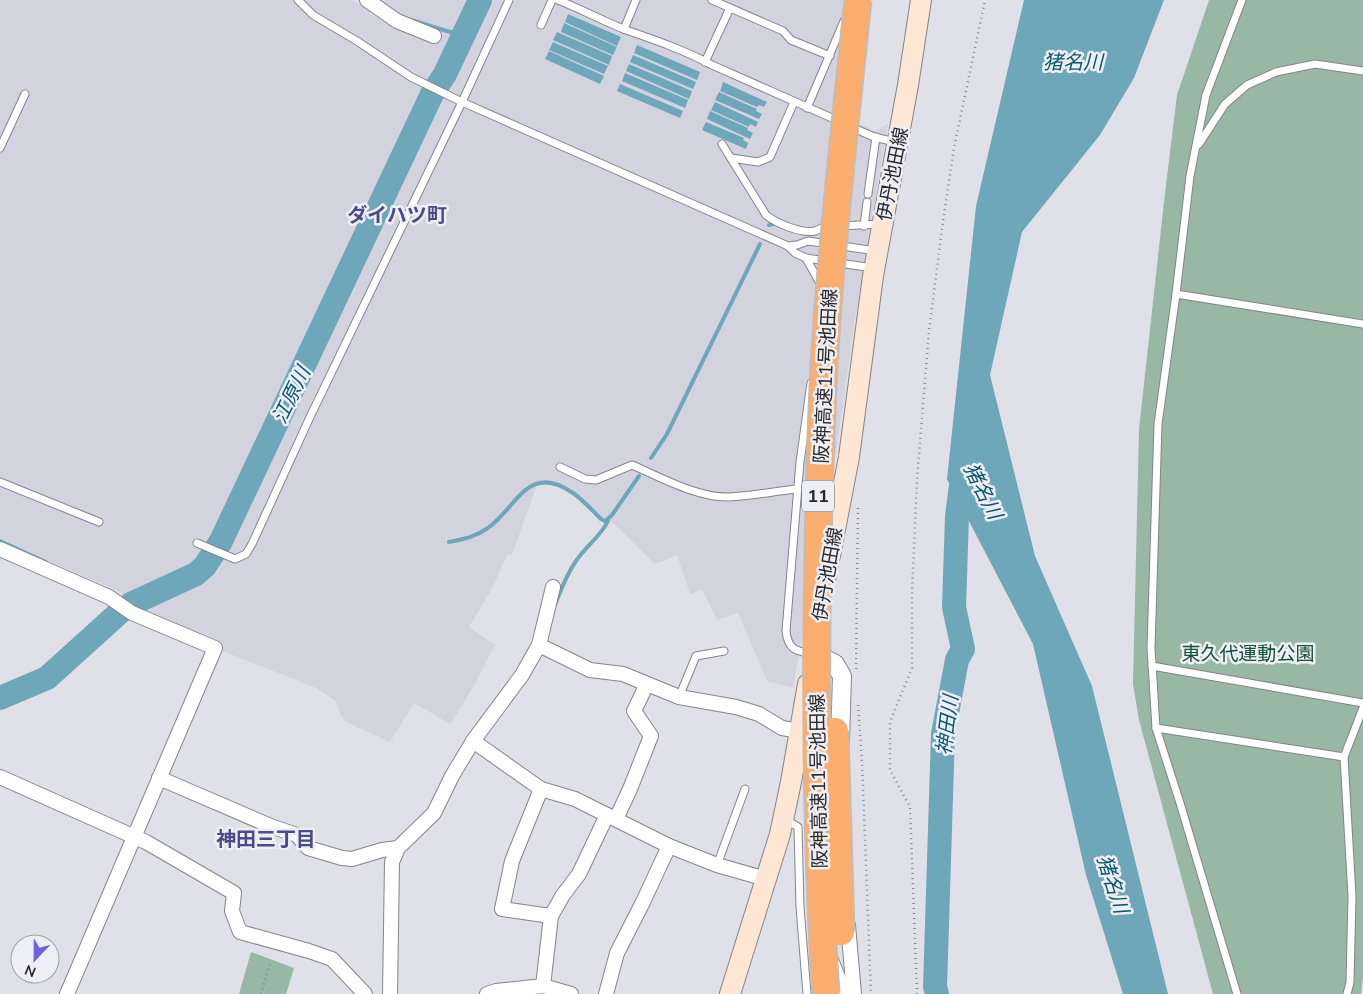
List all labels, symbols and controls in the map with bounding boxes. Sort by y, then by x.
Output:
water label: 猪名川 [1043,49,1105,74]
street label: 伊丹池田線 [871,125,913,223]
district label: ダイハツ町 [347,202,447,227]
street label: 阪神高速11号池田線 [808,288,842,464]
water label: 江原川 [266,361,316,427]
water label: 猪名川 [959,458,1009,525]
road number: 11 [802,481,834,512]
street label: 伊丹池田線 [807,525,847,623]
park label: 東久代運動公園 [1181,641,1315,665]
water label: 神田川 [930,692,963,756]
street label: 阪神高速11号池田線 [804,693,832,869]
district label: 神田三丁目 [216,826,316,851]
water label: 猪名川 [1092,851,1135,918]
north arrow [10,934,60,984]
text: N [22,961,38,981]

